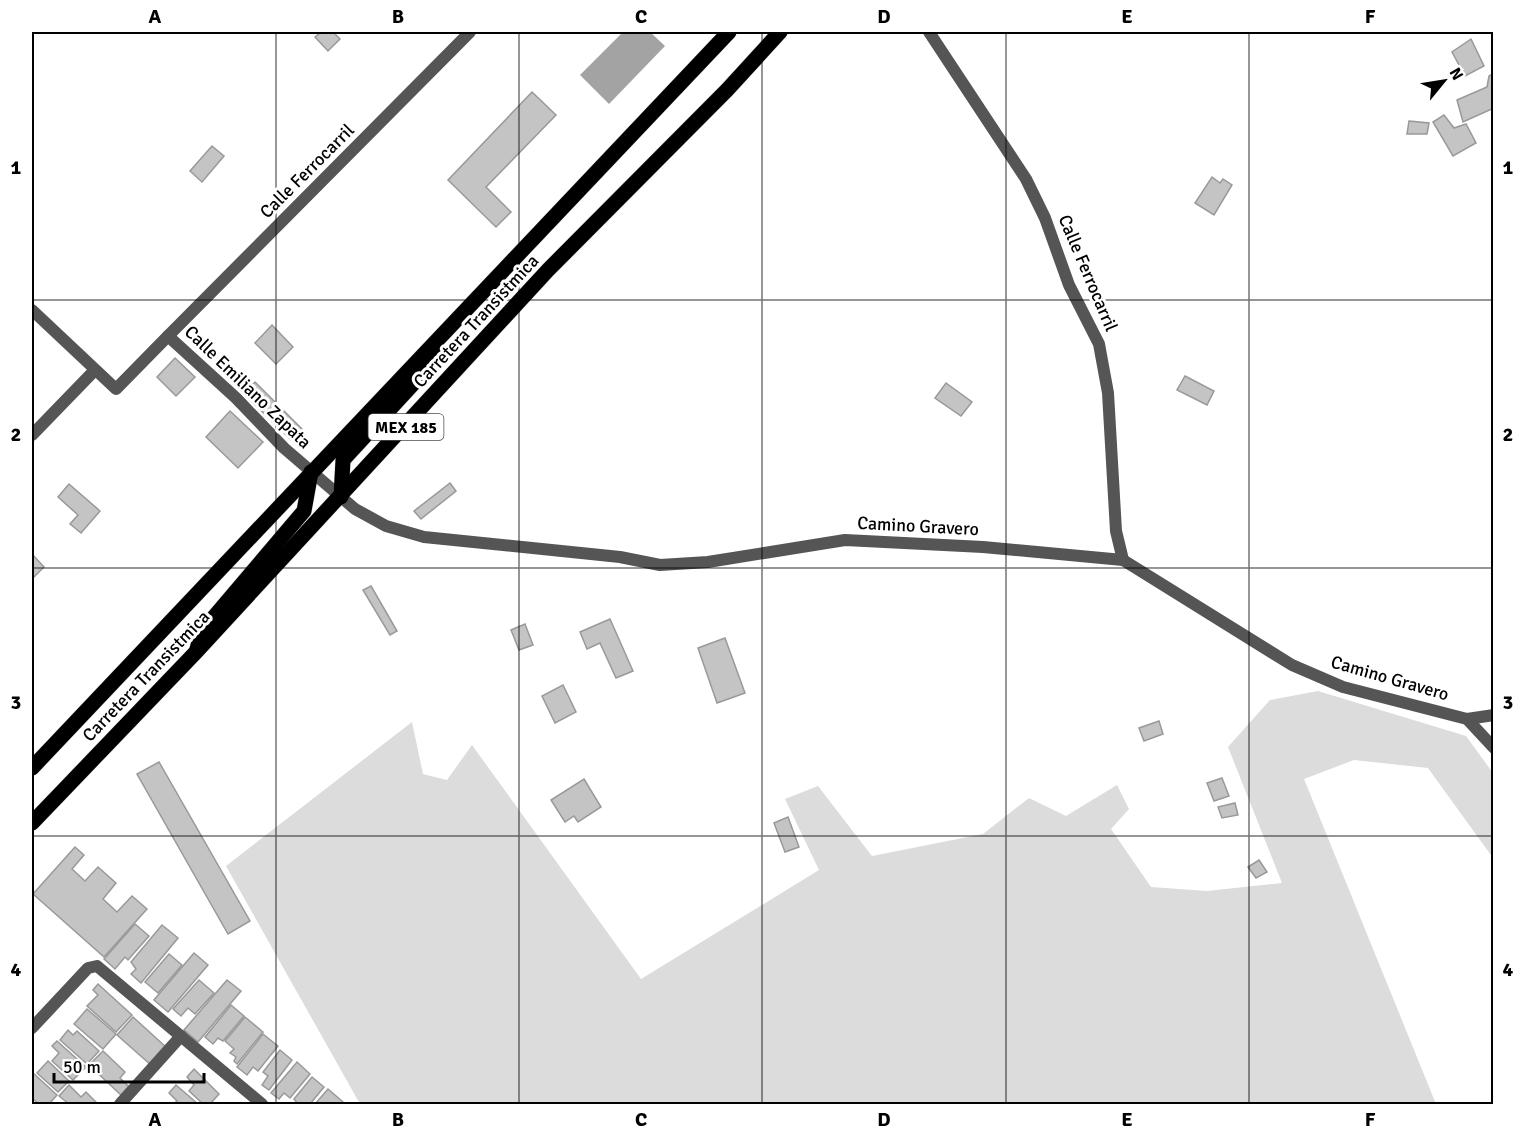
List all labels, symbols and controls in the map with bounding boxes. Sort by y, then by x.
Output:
text: A [149,4,162,29]
text: B [392,4,404,29]
text: C [635,4,647,29]
text: D [877,4,891,29]
text: E [1121,4,1133,29]
text: F [1365,4,1376,29]
north arrow [1414,51,1474,111]
text: N [1445,64,1468,84]
street label: Calle Ferrocarril [255,119,359,223]
text: 1 [11,155,22,180]
text: 1 [1503,155,1514,180]
street label: Calle Ferrocarril [1054,211,1122,335]
street label: Carretera Transistmica [409,250,543,392]
street label: Calle Emiliano Zapata [180,321,316,453]
road number: MEX 185 [368,414,444,440]
text: 2 [11,422,21,447]
text: 2 [1503,422,1513,447]
street label: Camino Gravero [857,512,979,540]
street label: Carretera Transistmica [78,606,214,746]
street label: Camino Gravero [1328,651,1452,705]
text: 3 [11,690,21,715]
text: 3 [1503,690,1513,715]
text: 4 [11,957,22,982]
text: 4 [1503,957,1514,982]
scale bar [54,1046,204,1084]
text: 50 m [63,1056,101,1078]
text: A [149,1107,162,1132]
text: B [392,1107,404,1132]
text: C [635,1107,647,1132]
text: D [877,1107,891,1132]
text: E [1121,1107,1133,1132]
text: F [1365,1107,1376,1132]

